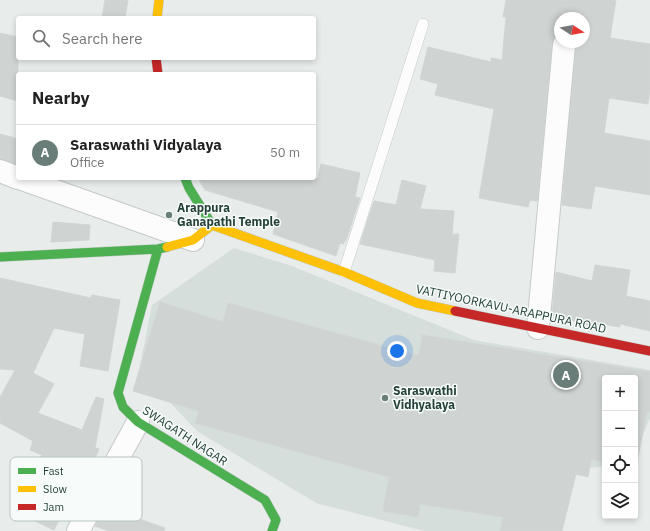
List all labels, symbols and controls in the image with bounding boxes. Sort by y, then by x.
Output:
north arrow [554,12,590,48]
search box [16,16,316,60]
icon: search [30,27,52,49]
text: Search here [62,29,142,48]
text: Nearby [32,87,90,109]
text: Saraswathi Vidyalaya [70,135,222,154]
text: A [41,144,49,161]
text: 50 m [270,144,300,161]
text: Office [70,154,104,171]
place label: Arappura Ganapathi Temple [177,200,280,229]
marker: Arappura Ganapathi Temple [164,210,174,220]
street label: VATTIYOORKAVU-ARAPPURA ROAD [415,281,608,336]
your location [387,341,407,361]
pin: A [553,360,579,390]
map controls [602,375,638,519]
button: + [602,375,638,411]
place label: Saraswathi Vidhyalaya [393,383,457,412]
marker: Saraswathi Vidhyalaya [380,393,390,403]
street label: SWAGATH NAGAR [140,403,231,469]
button: − [602,411,638,447]
button: locate [602,447,638,483]
legend [10,457,142,521]
text: Fast [43,464,64,478]
text: Slow [43,482,67,496]
button: layers [602,483,638,519]
text: Jam [43,500,64,514]

